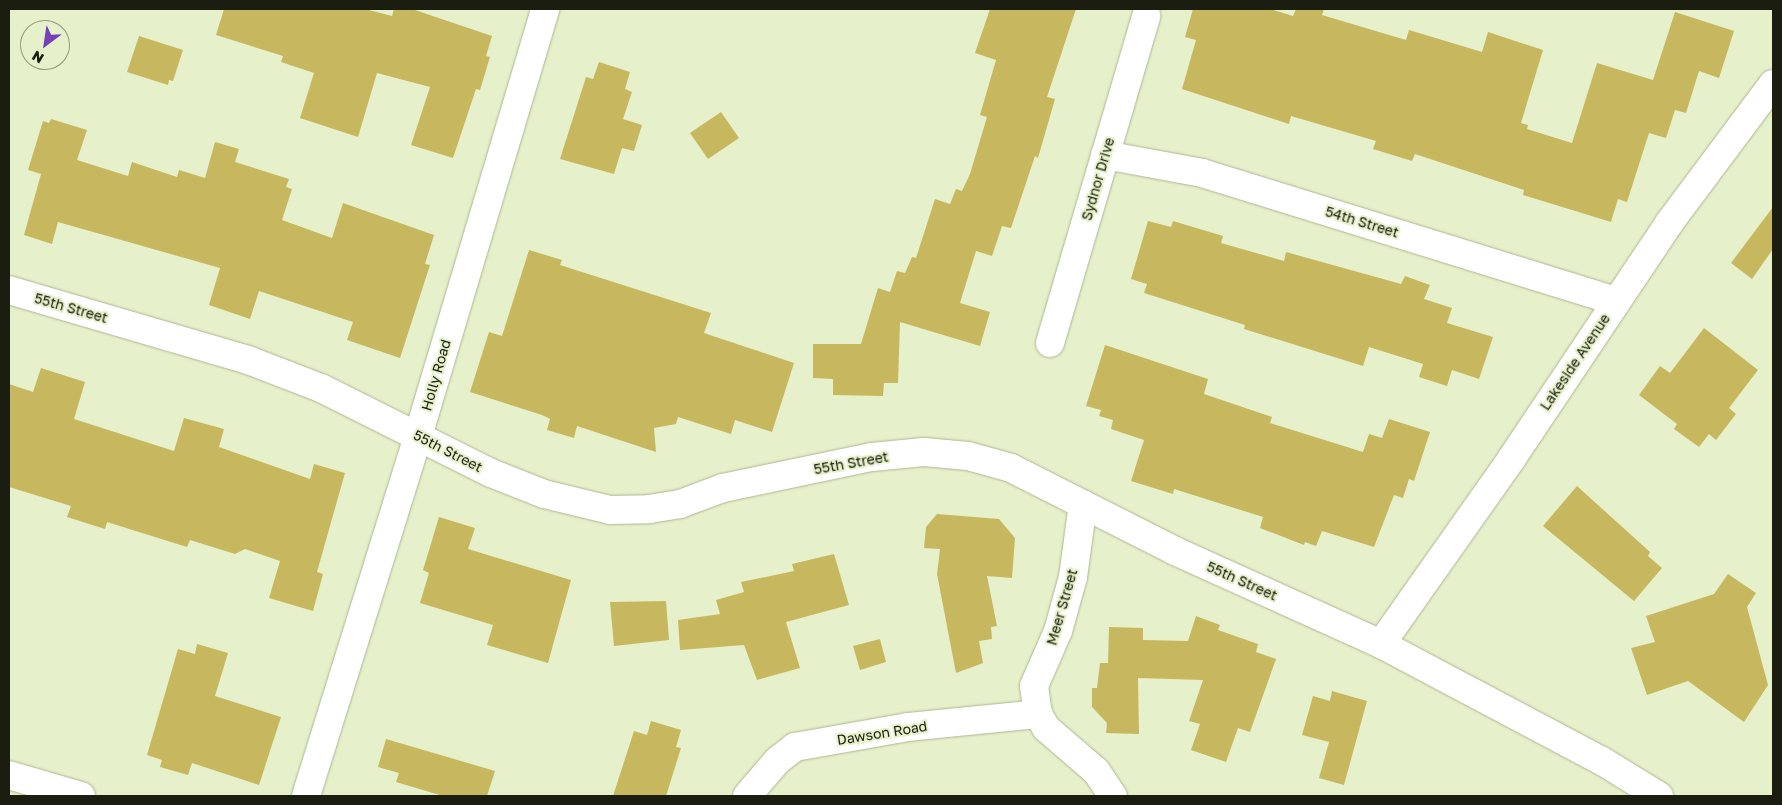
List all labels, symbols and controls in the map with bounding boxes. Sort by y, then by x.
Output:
north arrow [20,20,70,70]
text: N [29,47,46,67]
street label: Sydnor Drive [1078,136,1118,222]
street label: 54th Street [1323,203,1401,241]
street label: 55th Street [32,290,110,326]
street label: Lakeside Avenue [1537,311,1613,413]
street label: Holly Road [418,337,454,413]
street label: 55th Street [411,426,485,476]
street label: 55th Street [812,448,890,478]
street label: 55th Street [1204,558,1280,604]
street label: Meer Street [1043,567,1081,647]
street label: Dawson Road [836,718,928,748]

